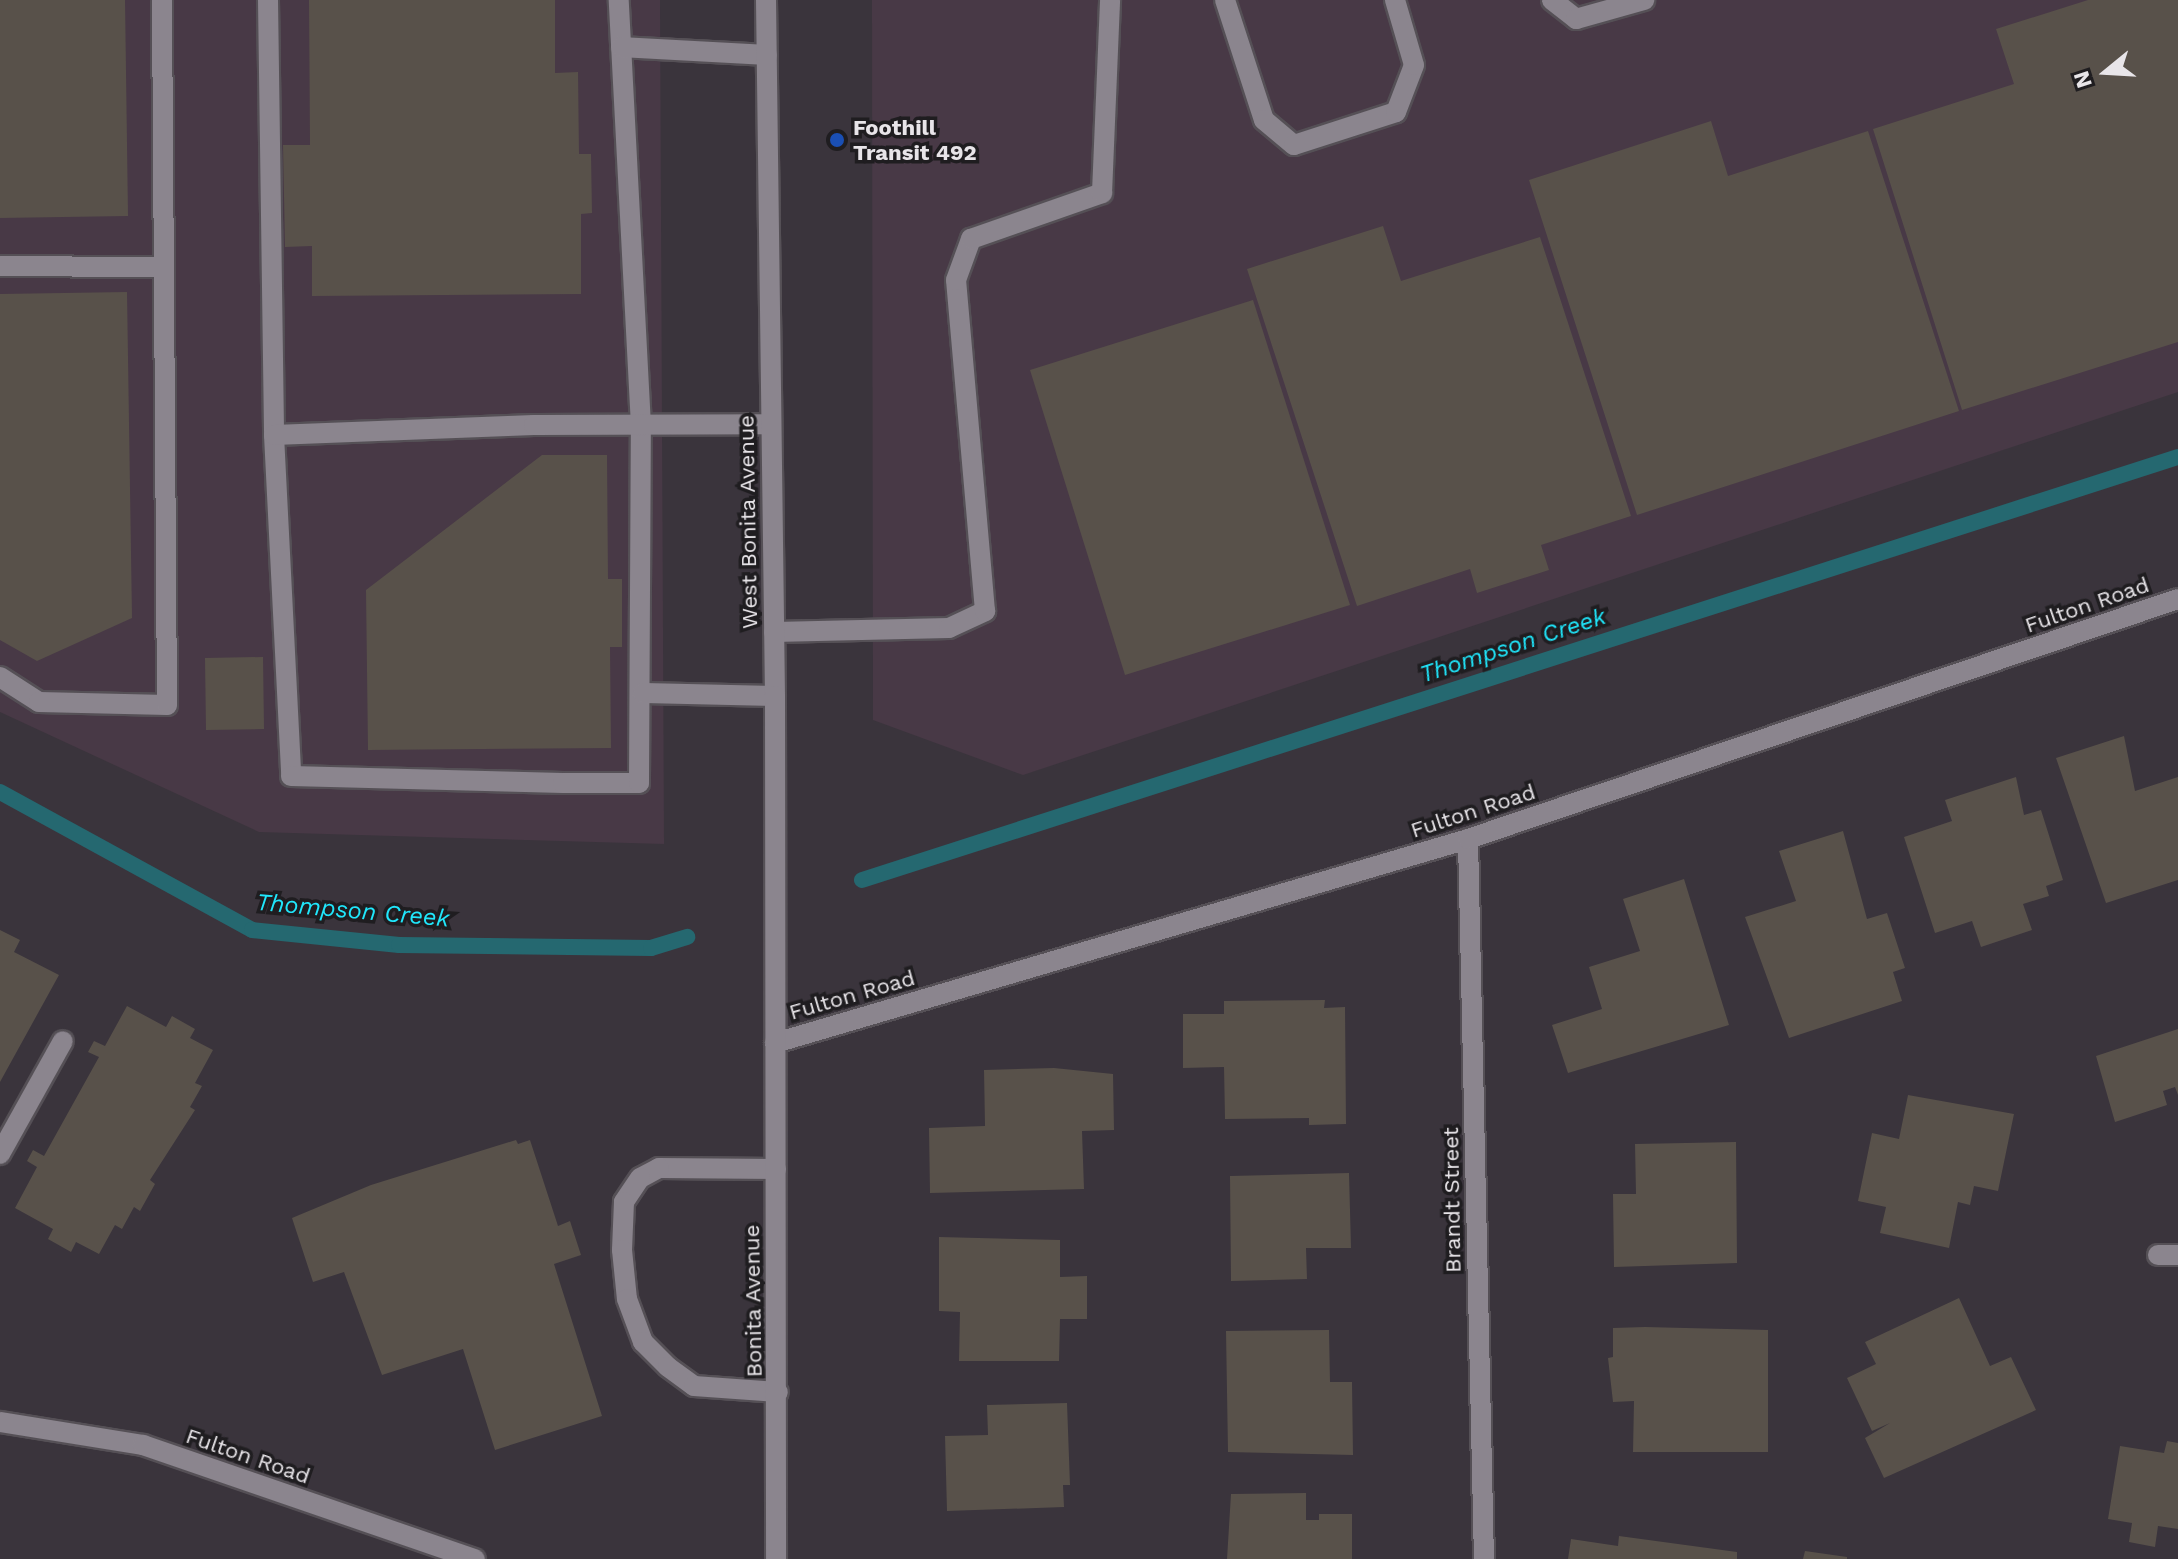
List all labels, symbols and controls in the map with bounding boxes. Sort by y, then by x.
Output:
north arrow [2066,32,2146,112]
text: N [2068,68,2097,91]
place label: Foothill Transit 492 [853,114,977,166]
marker: Foothill Transit 492 [828,131,846,149]
street label: West Bonita Avenue [733,414,763,630]
street label: Fulton Road [2021,571,2153,639]
water label: Thompson Creek [1416,602,1610,690]
street label: Fulton Road [1407,778,1539,844]
water label: Thompson Creek [255,888,451,934]
street label: Fulton Road [786,964,918,1026]
street label: Brandt Street [1438,1127,1466,1273]
street label: Bonita Avenue [738,1224,768,1378]
street label: Fulton Road [182,1422,314,1490]

